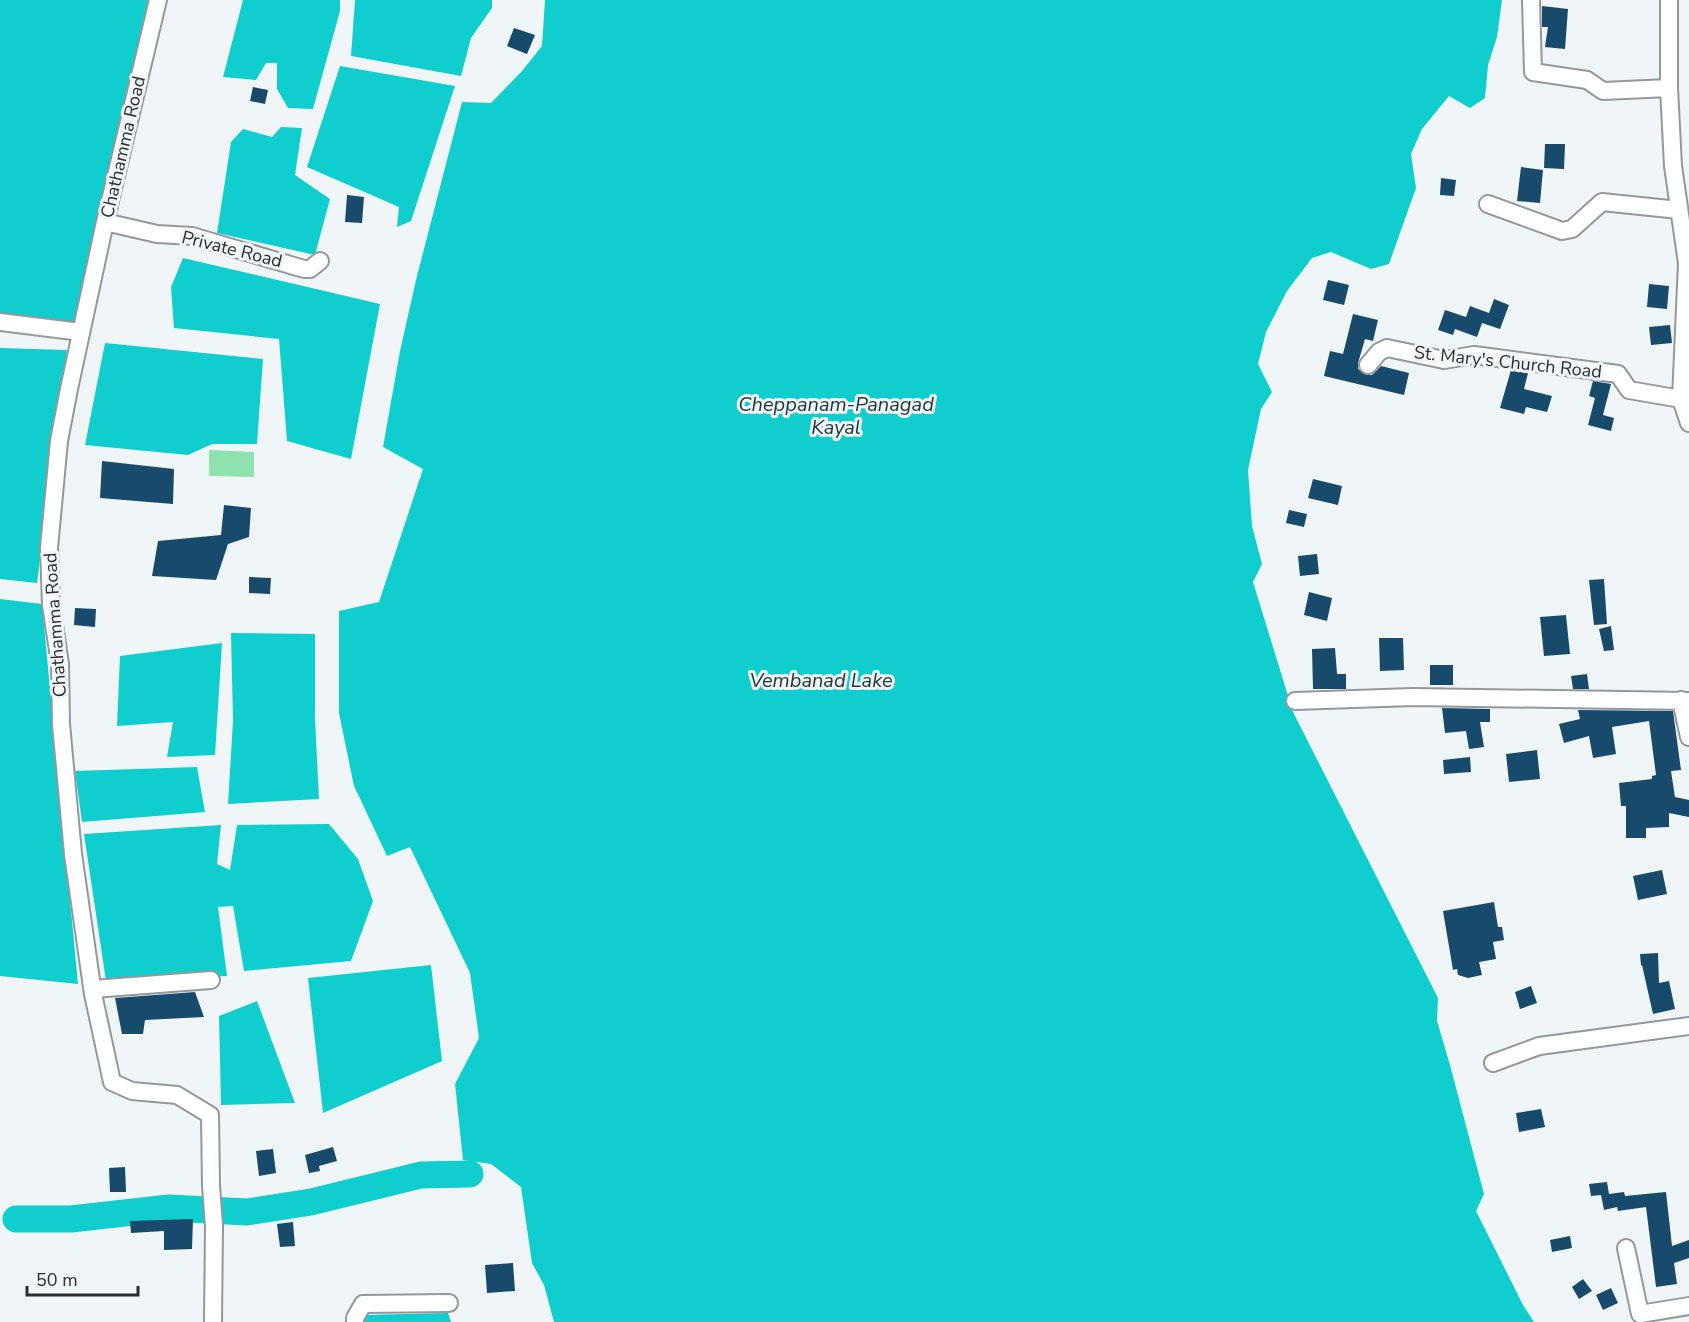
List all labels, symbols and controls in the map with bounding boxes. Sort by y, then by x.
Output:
street label: Chathamma Road [95,74,151,220]
street label: Private Road [179,225,285,273]
street label: St. Mary's Church Road [1413,340,1603,384]
water label: Cheppanam-Panagad Kayal [738,391,934,441]
street label: Chathamma Road [38,552,72,698]
water label: Vembanad Lake [749,667,893,694]
scale bar [27,1259,138,1297]
text: 50 m [36,1268,78,1292]

